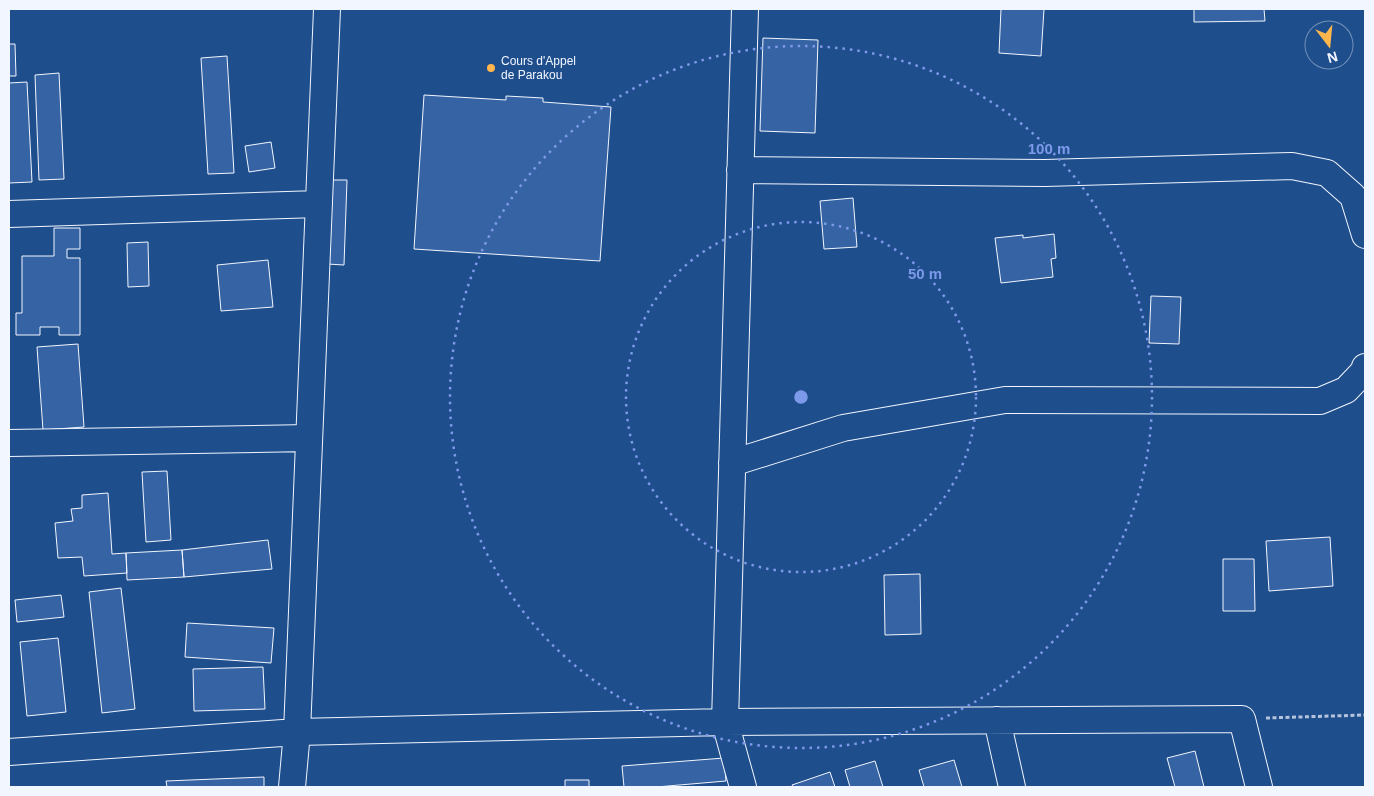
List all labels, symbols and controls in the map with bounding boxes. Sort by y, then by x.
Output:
north arrow [1304,20,1354,70]
text: N [1326,48,1340,67]
place label: Cours d'Appel de Parakou [501,54,576,82]
marker: Cours d'Appel de Parakou [485,62,497,74]
text: 100 m [1028,140,1070,157]
text: 50 m [908,265,942,282]
centre of rings [792,388,810,406]

